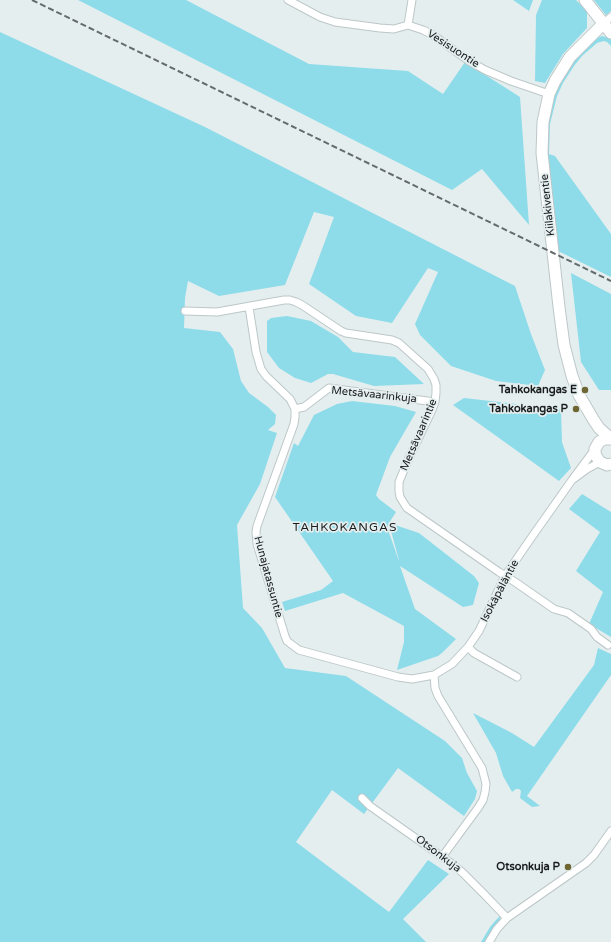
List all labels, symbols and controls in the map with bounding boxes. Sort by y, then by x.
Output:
street label: Vesisuontie [424,27,482,71]
street label: Kiilakiventie [538,173,558,237]
place label: Tahkokangas E [499,383,577,397]
street label: Metsävaarinkuja [331,384,417,406]
marker: Tahkokangas E [580,385,590,395]
street label: Metsävaarintie [398,397,440,473]
place label: Tahkokangas P [489,402,568,416]
marker: Tahkokangas P [571,404,581,414]
district label: TAHKOKANGAS [293,521,397,535]
street label: Hunajatassuntie [251,535,285,619]
street label: Isokäpäläntie [478,558,522,624]
street label: Otsonkuja [413,833,463,875]
place label: Otsonkuja P [496,860,560,874]
marker: Otsonkuja P [563,862,573,872]

